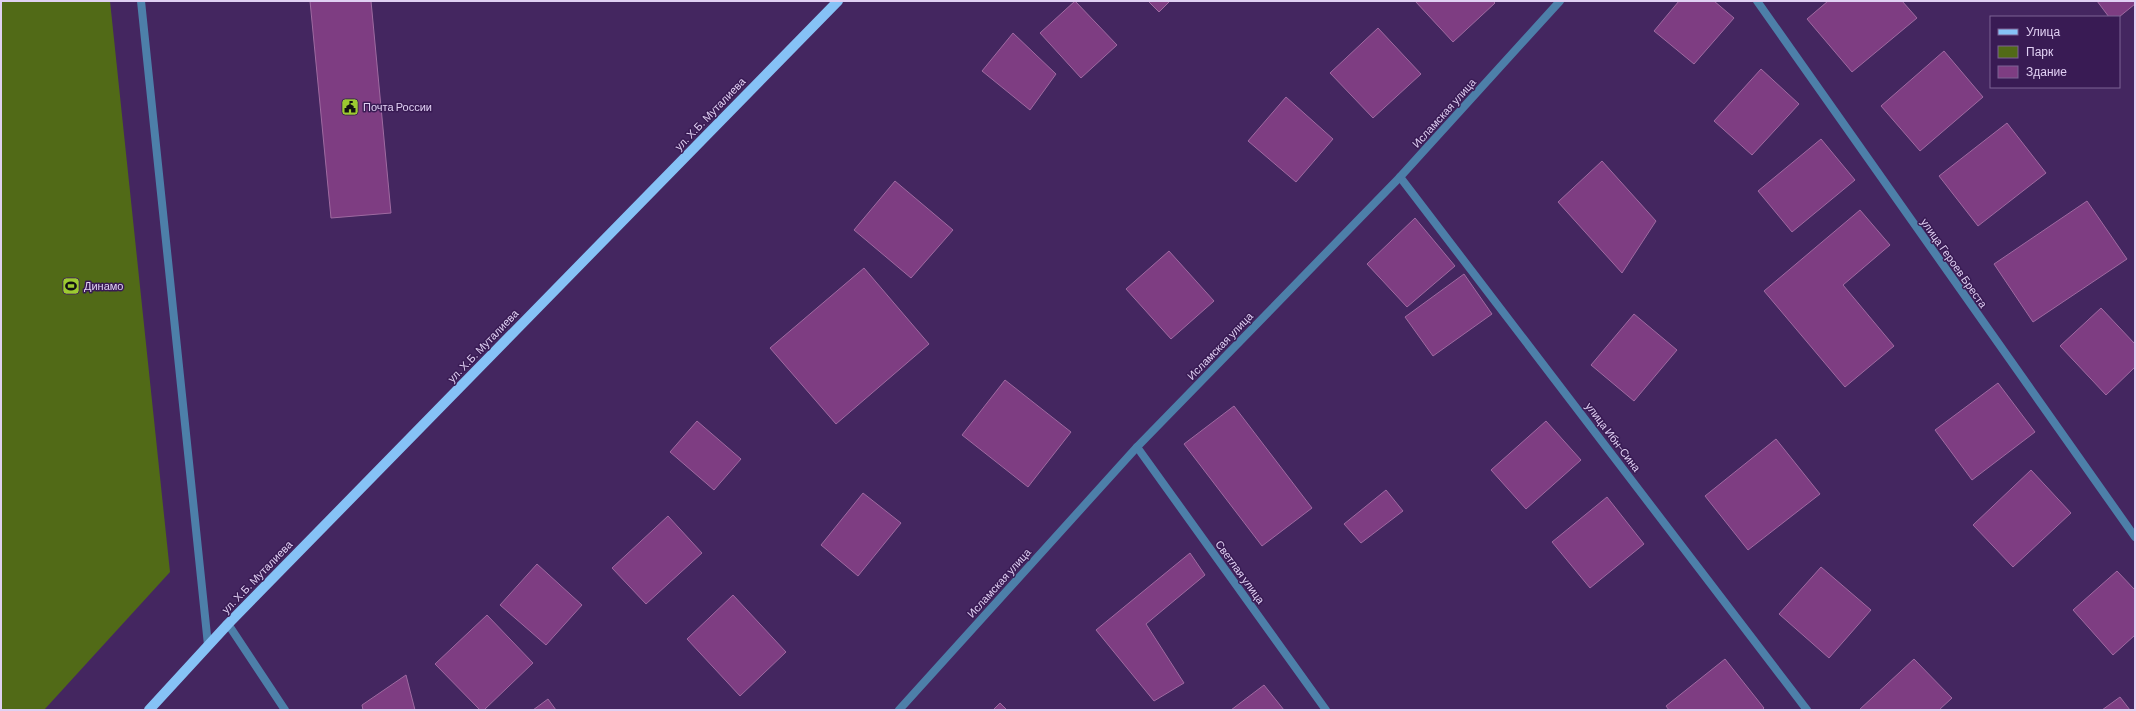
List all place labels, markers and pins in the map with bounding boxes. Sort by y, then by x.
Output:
public building icon: Почта России [340,97,360,117]
place label: Почта России [363,100,432,113]
sports icon: Динамо [61,276,81,296]
place label: Динамо [84,279,123,292]

